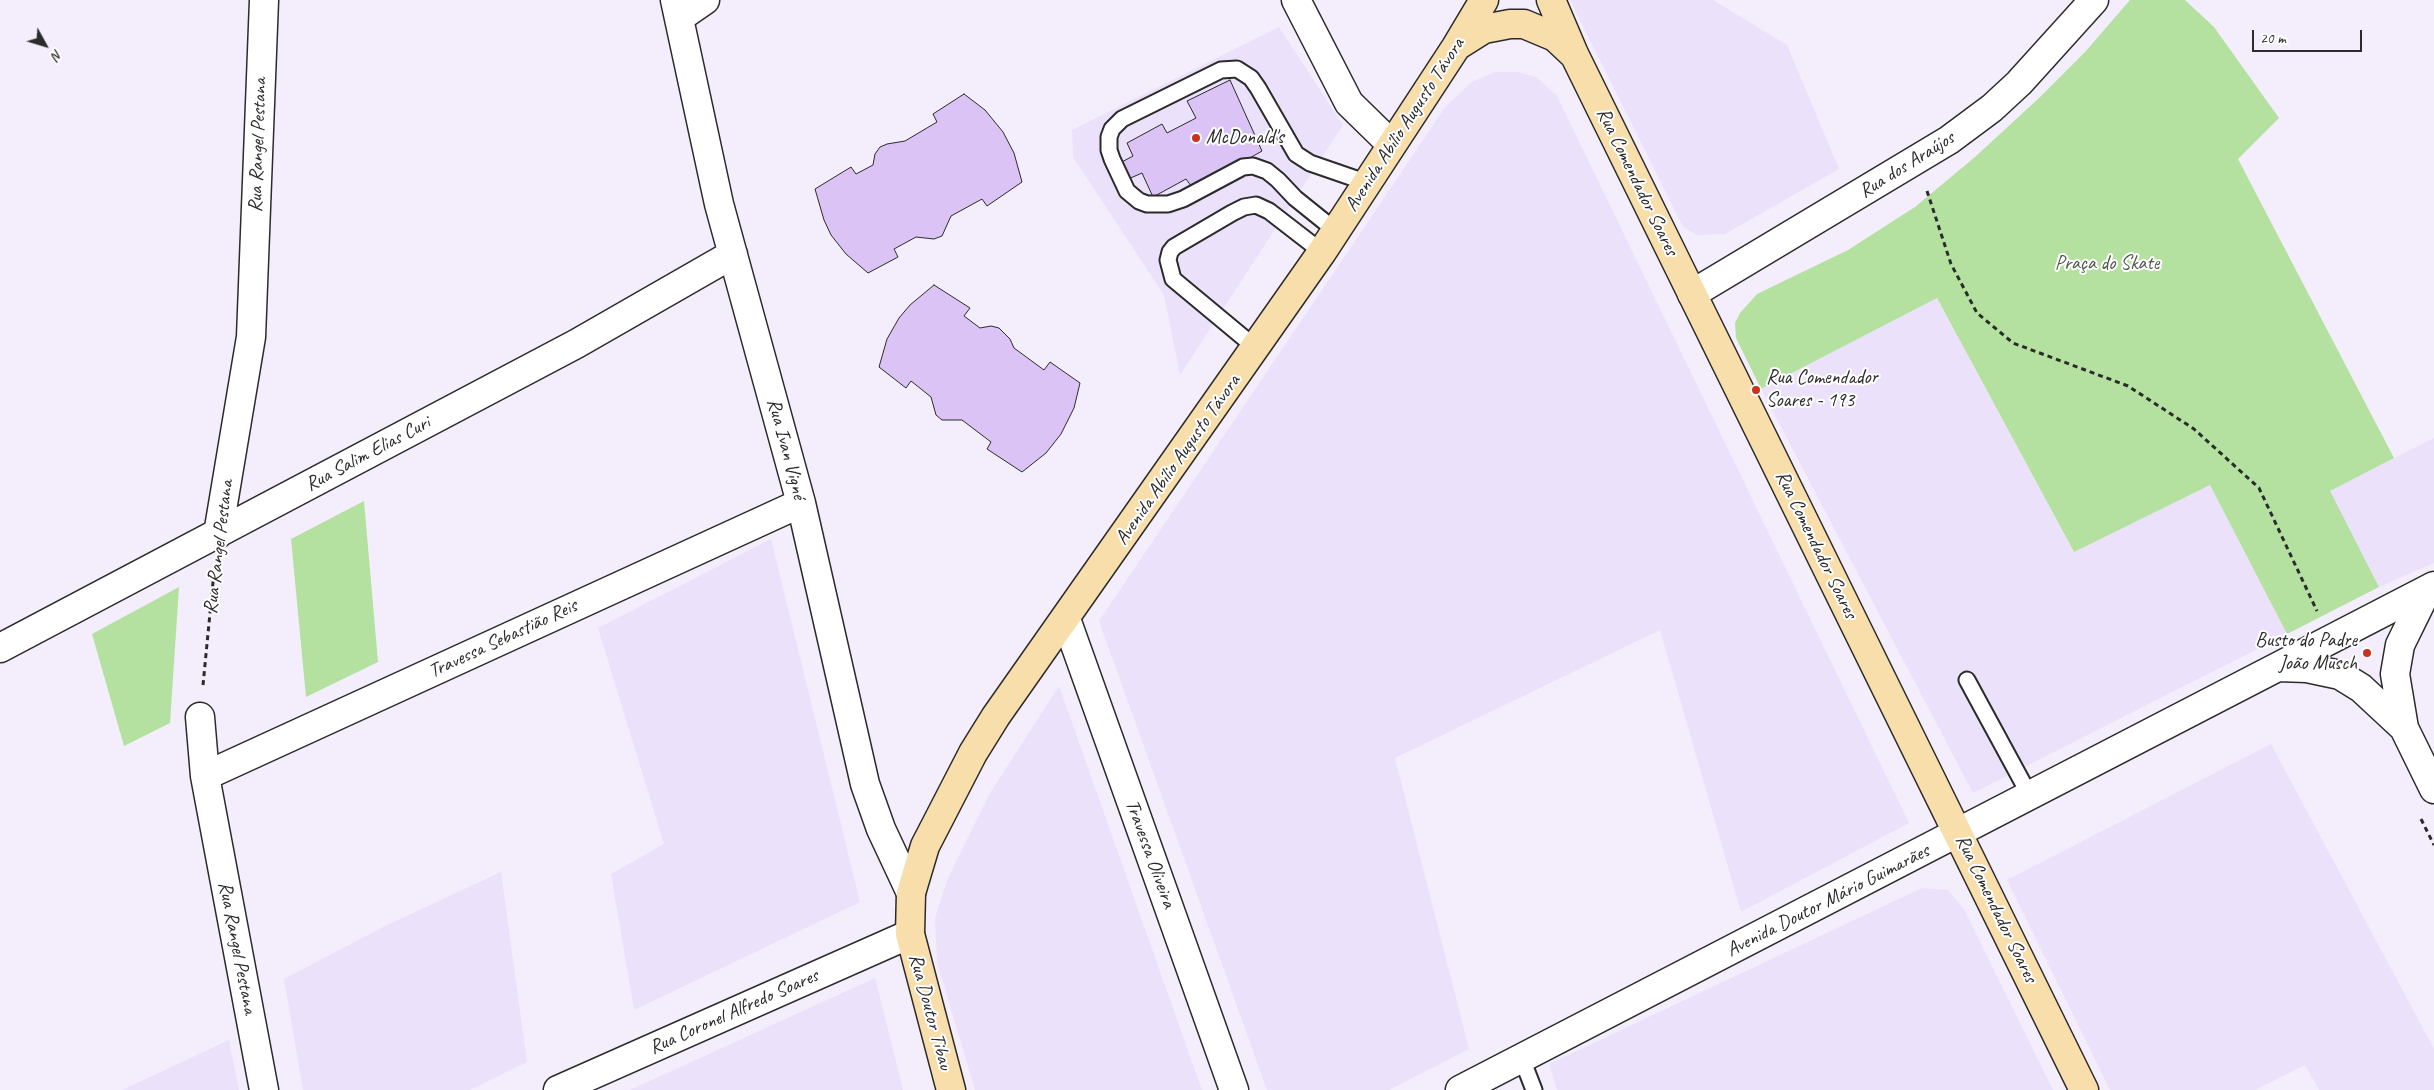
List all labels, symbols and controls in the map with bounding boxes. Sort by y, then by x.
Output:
north arrow [20,20,70,70]
scale bar [2254,20,2364,52]
text: 20 m [2260,29,2286,48]
street label: Avenida Abílio Augusto Távora [1340,34,1470,216]
text: N [48,46,66,63]
street label: Rua Rangel Pestana [244,77,272,213]
street label: Rua Comendador Soares [1591,104,1683,260]
place label: McDonald's [1206,126,1284,150]
street label: Rua dos Araújos [1855,126,1959,204]
marker: McDonald's [1190,132,1202,144]
park label: Praça do Skate [2055,252,2159,276]
place label: Rua Comendador Soares - 193 [1766,366,1878,413]
street label: Avenida Abílio Augusto Távora [1110,370,1246,550]
marker: Rua Comendador Soares - 193 [1750,384,1762,396]
street label: Rua Ivan Vigné [761,396,811,502]
street label: Rua Salim Elias Curi [302,411,434,497]
street label: Rua Comendador Soares [1770,467,1862,623]
street label: Rua Rangel Pestana [199,479,239,615]
street label: Travessa Sebastião Reis [425,594,581,684]
place label: Busto do Padre João Musch [2255,629,2357,676]
marker: Busto do Padre João Musch [2361,647,2373,659]
street label: Travessa Oliveira [1119,797,1181,911]
street label: Rua Comendador Soares [1950,831,2042,987]
street label: Avenida Doutor Mário Guimarães [1723,839,1933,963]
street label: Rua Rangel Pestana [212,880,262,1016]
street label: Rua Doutor Tibau [903,951,957,1073]
street label: Rua Coronel Alfredo Soares [646,964,822,1060]

